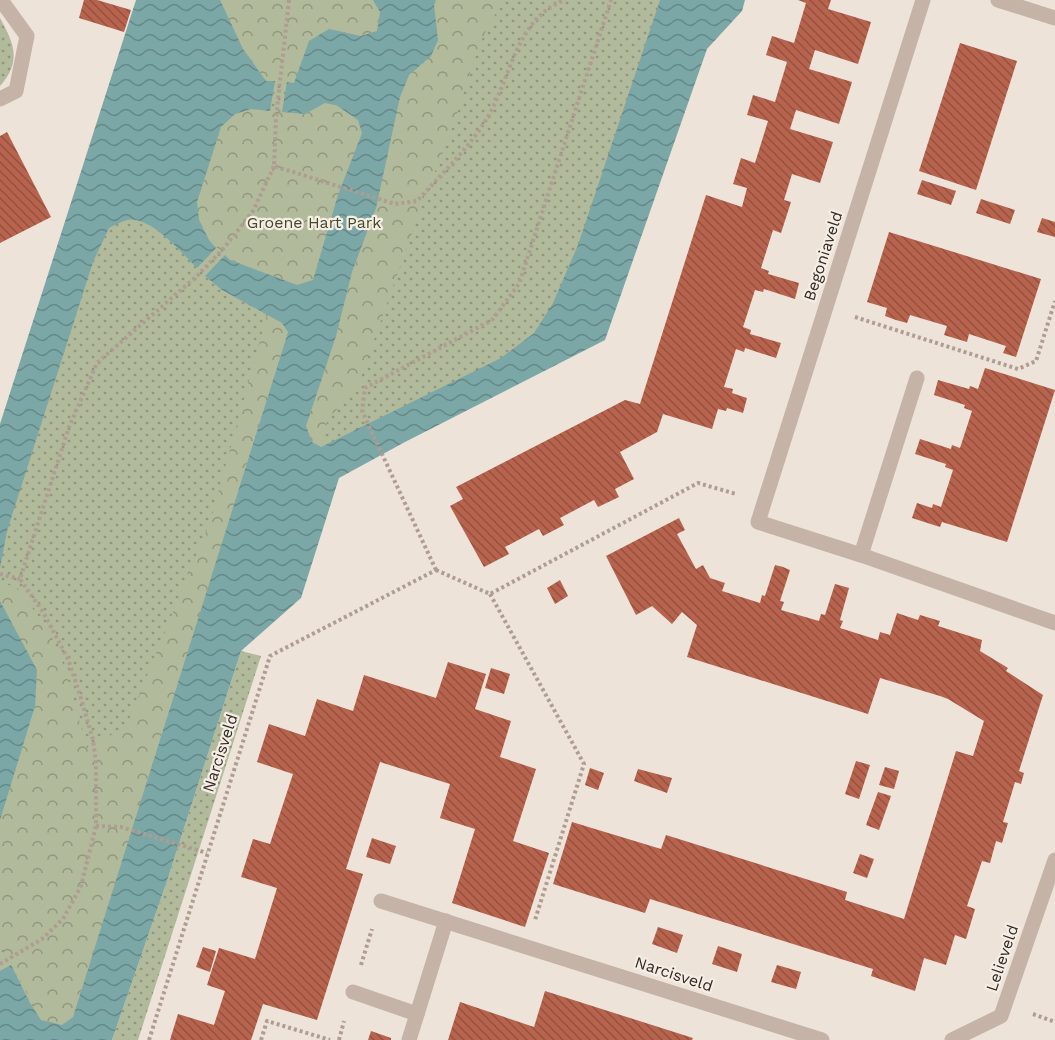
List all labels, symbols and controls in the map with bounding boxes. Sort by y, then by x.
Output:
street label: Begoniaveld [800,209,846,303]
park label: Groene Hart Park [247,213,381,232]
street label: Narcisveld [198,712,242,794]
street label: Lelieveld [982,922,1022,994]
street label: Narcisveld [633,952,715,996]

